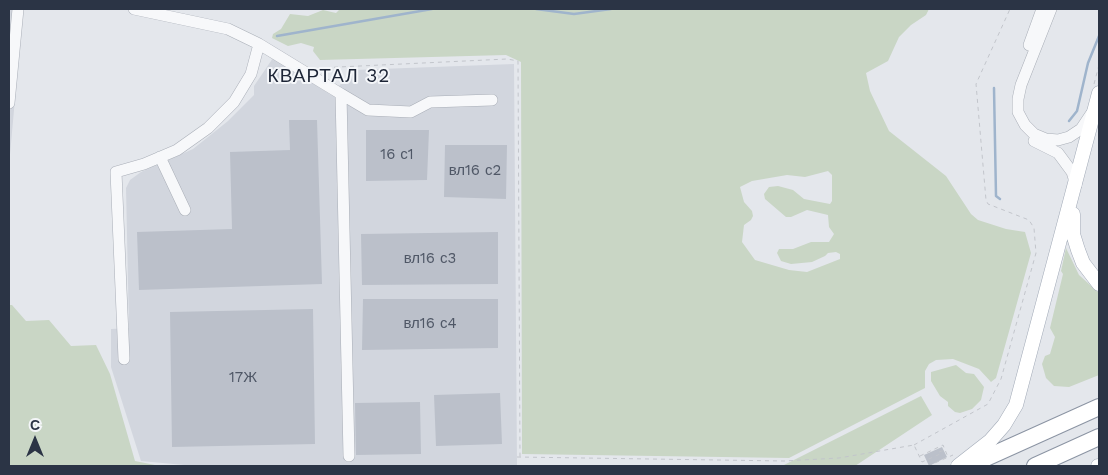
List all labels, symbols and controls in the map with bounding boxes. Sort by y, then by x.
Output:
district label: КВАРТАЛ 32 [266,65,392,87]
house number: 16 с1 [380,146,414,164]
house number: вл16 с2 [449,162,501,180]
house number: вл16 с3 [404,250,456,268]
house number: вл16 с4 [403,315,457,333]
house number: 17Ж [229,369,257,387]
north arrow [10,415,60,465]
text: С [30,417,40,433]

